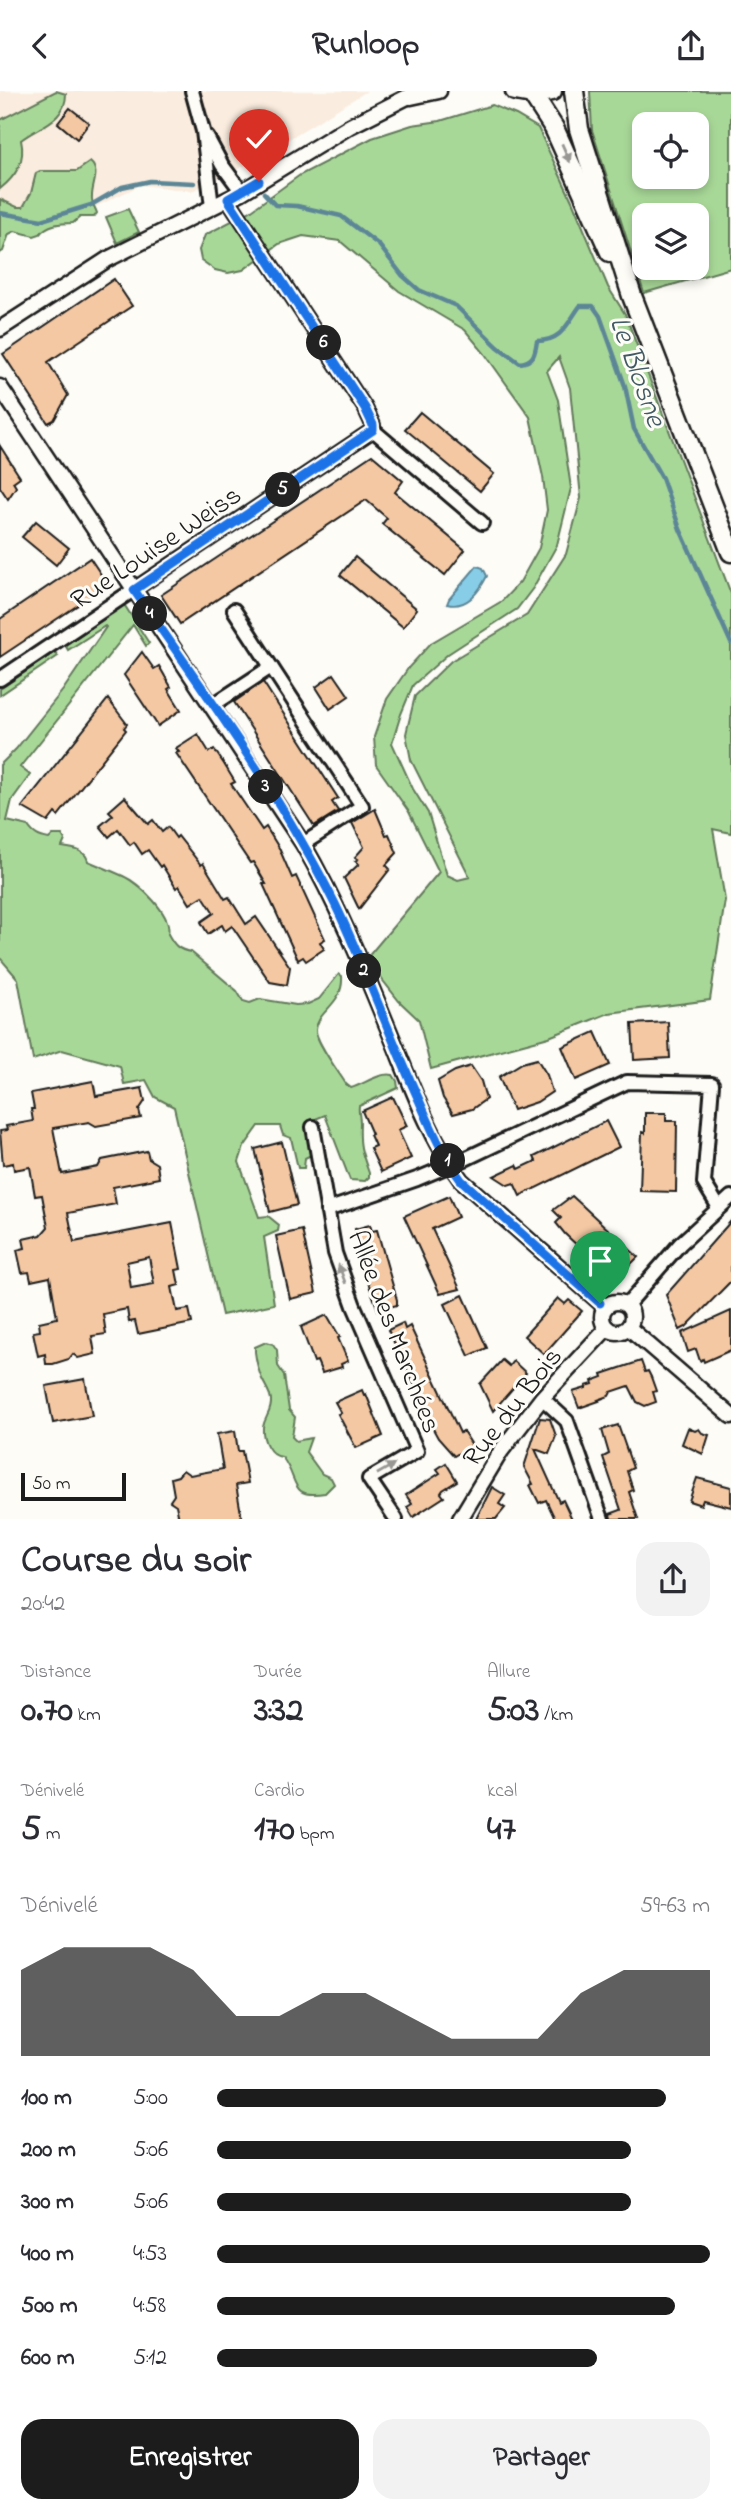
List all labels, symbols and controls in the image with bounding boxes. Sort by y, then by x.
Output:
text: Runloop [312,22,419,69]
icon: back [21,27,59,65]
icon: share [672,27,710,65]
pin [229,109,289,181]
map controls [632,112,709,280]
button: locate [632,112,709,189]
icon: check [240,120,278,158]
one-way arrow [560,143,571,163]
button: layers [632,203,709,280]
water label: Le Blosne [596,311,677,435]
pin: 6 [306,325,342,361]
text: 6 [319,329,328,356]
pin: 5 [266,473,300,507]
street label: Rue Louise Weiss [63,476,251,621]
text: 5 [277,476,288,503]
pin: 4 [132,596,168,631]
text: 4 [146,600,153,627]
pin: 3 [248,769,284,805]
text: 3 [262,773,269,800]
pin: 2 [346,953,382,989]
text: 2 [359,957,368,984]
pin: 1 [430,1143,466,1179]
text: 1 [444,1147,451,1174]
street label: Allée des Marchées [335,1225,450,1440]
pin [570,1231,630,1303]
icon: arrive [581,1242,619,1280]
one-way arrow [336,1264,347,1285]
street label: Rue du Bois [454,1339,574,1477]
one-way arrow [376,1463,395,1475]
scale bar [21,1470,126,1502]
text: 50 m [32,1471,71,1498]
text: Course du soir [21,1534,251,1590]
button: share [636,1542,710,1616]
text: 20:42 [21,1588,65,1621]
text: Distance [21,1659,91,1686]
text: Durée [254,1659,302,1686]
text: Allure [487,1659,530,1686]
text: 0.70 [21,1686,73,1737]
text: 3:32 [254,1686,303,1737]
text: 5:03 [487,1686,540,1737]
text: km [73,1702,101,1729]
text: /km [540,1702,573,1729]
text: Dénivelé [21,1778,84,1805]
text: Cardio [254,1778,305,1805]
text: kcal [487,1778,517,1805]
text: 5 [21,1805,41,1856]
text: 170 [254,1805,295,1856]
text: 47 [487,1805,516,1856]
text: m [41,1821,61,1848]
text: bpm [295,1821,335,1848]
text: Dénivelé [21,1890,98,1923]
text: 59–63 m [640,1890,710,1923]
text: 100 m [21,2082,72,2115]
text: 5:00 [133,2082,168,2115]
text: 200 m [21,2134,76,2167]
text: 5:06 [133,2134,168,2167]
text: 300 m [21,2186,74,2219]
text: 5:06 [133,2186,168,2219]
text: 400 m [21,2238,74,2271]
text: 4:53 [133,2238,167,2271]
text: 500 m [21,2290,78,2323]
text: 4:58 [133,2290,166,2323]
text: 600 m [21,2342,75,2375]
text: 5:12 [133,2342,167,2375]
button: Enregistrer [21,2419,359,2499]
button: Partager [373,2419,710,2499]

